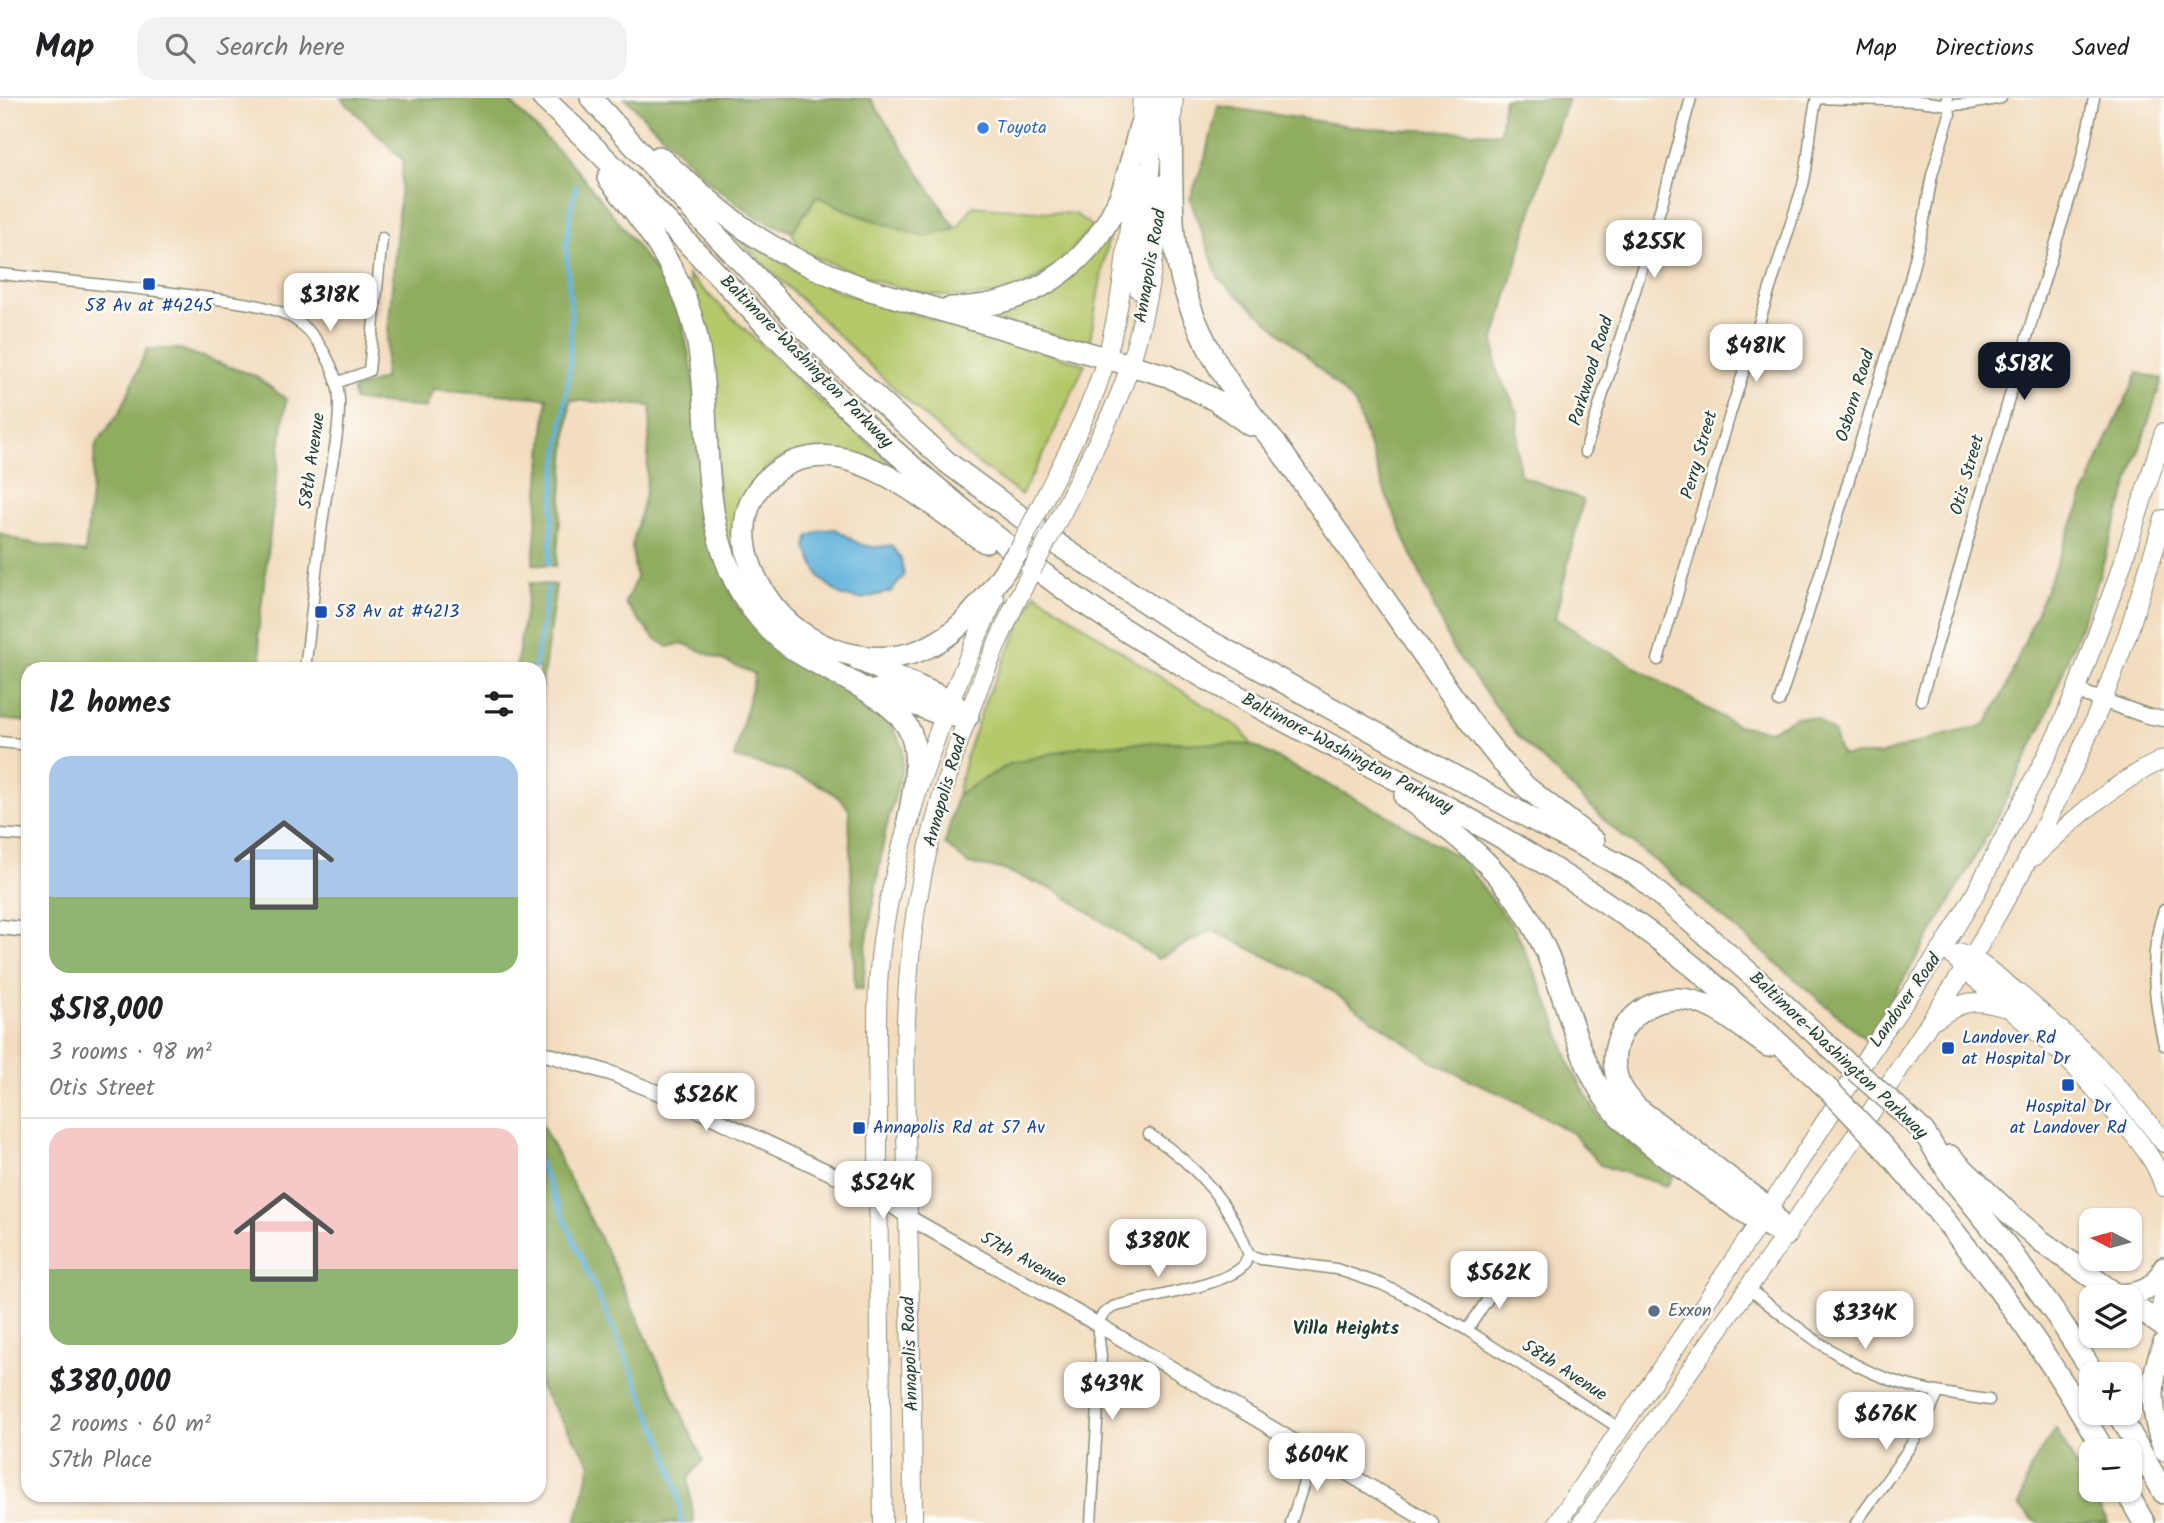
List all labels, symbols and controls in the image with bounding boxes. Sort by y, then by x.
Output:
search box [137,17,627,80]
text: Map [35,22,95,75]
text: Search here [217,27,345,69]
icon: search [161,29,199,67]
text: Map [1855,29,1897,68]
text: Directions [1935,29,2034,68]
text: Saved [2072,29,2129,68]
place label: Toyota [997,114,1047,143]
marker: Toyota [975,120,991,136]
street label: Annapolis Road [1127,206,1175,325]
pin: $255K [1605,220,1703,280]
text: $255K [1622,225,1686,261]
street label: Baltimore-Washington Parkway [712,268,900,456]
pin: $318K [281,274,379,333]
marker: 58 Av at #4245 [141,276,157,292]
text: $318K [300,278,360,314]
place label: 58 Av at #4245 [85,292,214,321]
street label: Parkwood Road [1562,312,1623,429]
pin: $481K [1707,324,1805,384]
text: $481K [1726,329,1786,365]
pin: $518K [1975,342,2073,402]
street label: Osborn Road [1828,345,1884,446]
text: $518K [1994,347,2054,383]
street label: Perry Street [1674,406,1727,503]
street label: 58th Avenue [292,411,334,511]
street label: Otis Street [1943,430,1994,519]
place label: 58 Av at #4213 [335,598,459,627]
marker: 58 Av at #4213 [313,604,329,620]
text: 12 homes [49,680,171,728]
icon: filters [480,685,518,723]
street label: Baltimore-Washington Parkway [1236,686,1459,823]
street label: Annapolis Road [916,731,976,850]
icon: home [221,802,347,928]
street label: Landover Road [1863,947,1950,1054]
street label: Baltimore-Washington Parkway [1742,965,1935,1148]
text: $518,000 [49,987,163,1035]
place label: Landover Rd at Hospital Dr [1962,1024,2071,1074]
text: 3 rooms · 98 m² [49,1035,212,1071]
marker: Landover Rd at Hospital Dr [1940,1040,1956,1056]
text: Otis Street [49,1071,155,1107]
pin: $526K [657,1074,755,1133]
marker: Hospital Dr at Landover Rd [2060,1077,2076,1093]
text: $526K [674,1078,738,1114]
place label: Hospital Dr at Landover Rd [2010,1093,2127,1143]
place label: Annapolis Rd at 57 Av [873,1114,1045,1143]
marker: Annapolis Rd at 57 Av [851,1120,867,1136]
pin: $524K [834,1162,932,1221]
text: $524K [850,1166,916,1202]
icon: home [221,1174,347,1300]
north arrow [2079,1208,2142,1270]
map controls [2079,1208,2142,1502]
pin: $380K [1109,1220,1207,1279]
street label: 57th Avenue [975,1224,1071,1296]
text: $380K [1125,1224,1191,1260]
pin: $562K [1450,1252,1548,1311]
text: $562K [1467,1256,1531,1292]
button: layers [2079,1285,2142,1348]
pin: $334K [1816,1292,1914,1351]
street label: Annapolis Road [894,1295,927,1412]
text: $334K [1832,1296,1898,1332]
place label: Exxon [1668,1297,1712,1326]
marker: Exxon [1646,1303,1662,1319]
district label: Villa Heights [1293,1314,1399,1344]
street label: 58th Avenue [1515,1332,1613,1410]
text: $380,000 [49,1359,170,1407]
pin: $439K [1063,1362,1161,1422]
button: + [2079,1362,2142,1425]
text: $439K [1080,1367,1144,1403]
pin: $676K [1837,1392,1935,1452]
text: $676K [1854,1397,1918,1433]
text: 2 rooms · 60 m² [49,1407,211,1443]
pin: $604K [1268,1434,1366,1493]
text: $604K [1285,1438,1349,1474]
button: − [2079,1439,2142,1502]
text: 57th Place [49,1443,152,1479]

